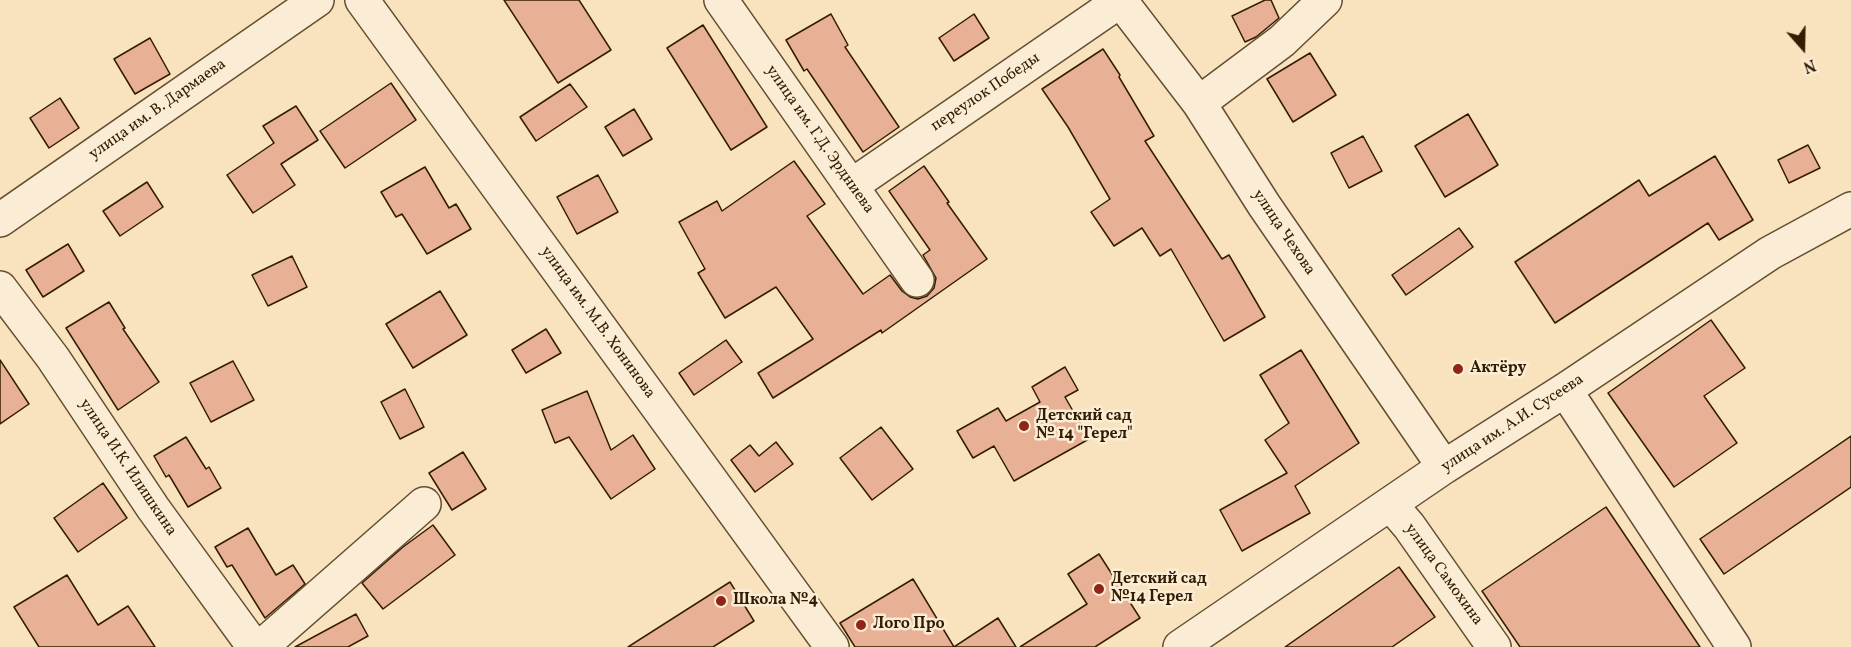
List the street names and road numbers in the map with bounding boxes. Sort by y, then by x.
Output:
street label: переулок Победы [928,49,1044,137]
street label: улица им. В. Дармаева [86,55,230,165]
street label: улица им. Г.Д. Эрдниева [760,62,878,218]
street label: улица Чехова [1247,187,1319,279]
street label: улица им. М.В. Хонинова [535,243,659,403]
street label: улица им. А.И. Сусеева [1438,371,1588,477]
street label: улица И.К. Илишкина [74,396,180,540]
street label: улица Самохина [1400,520,1486,630]

